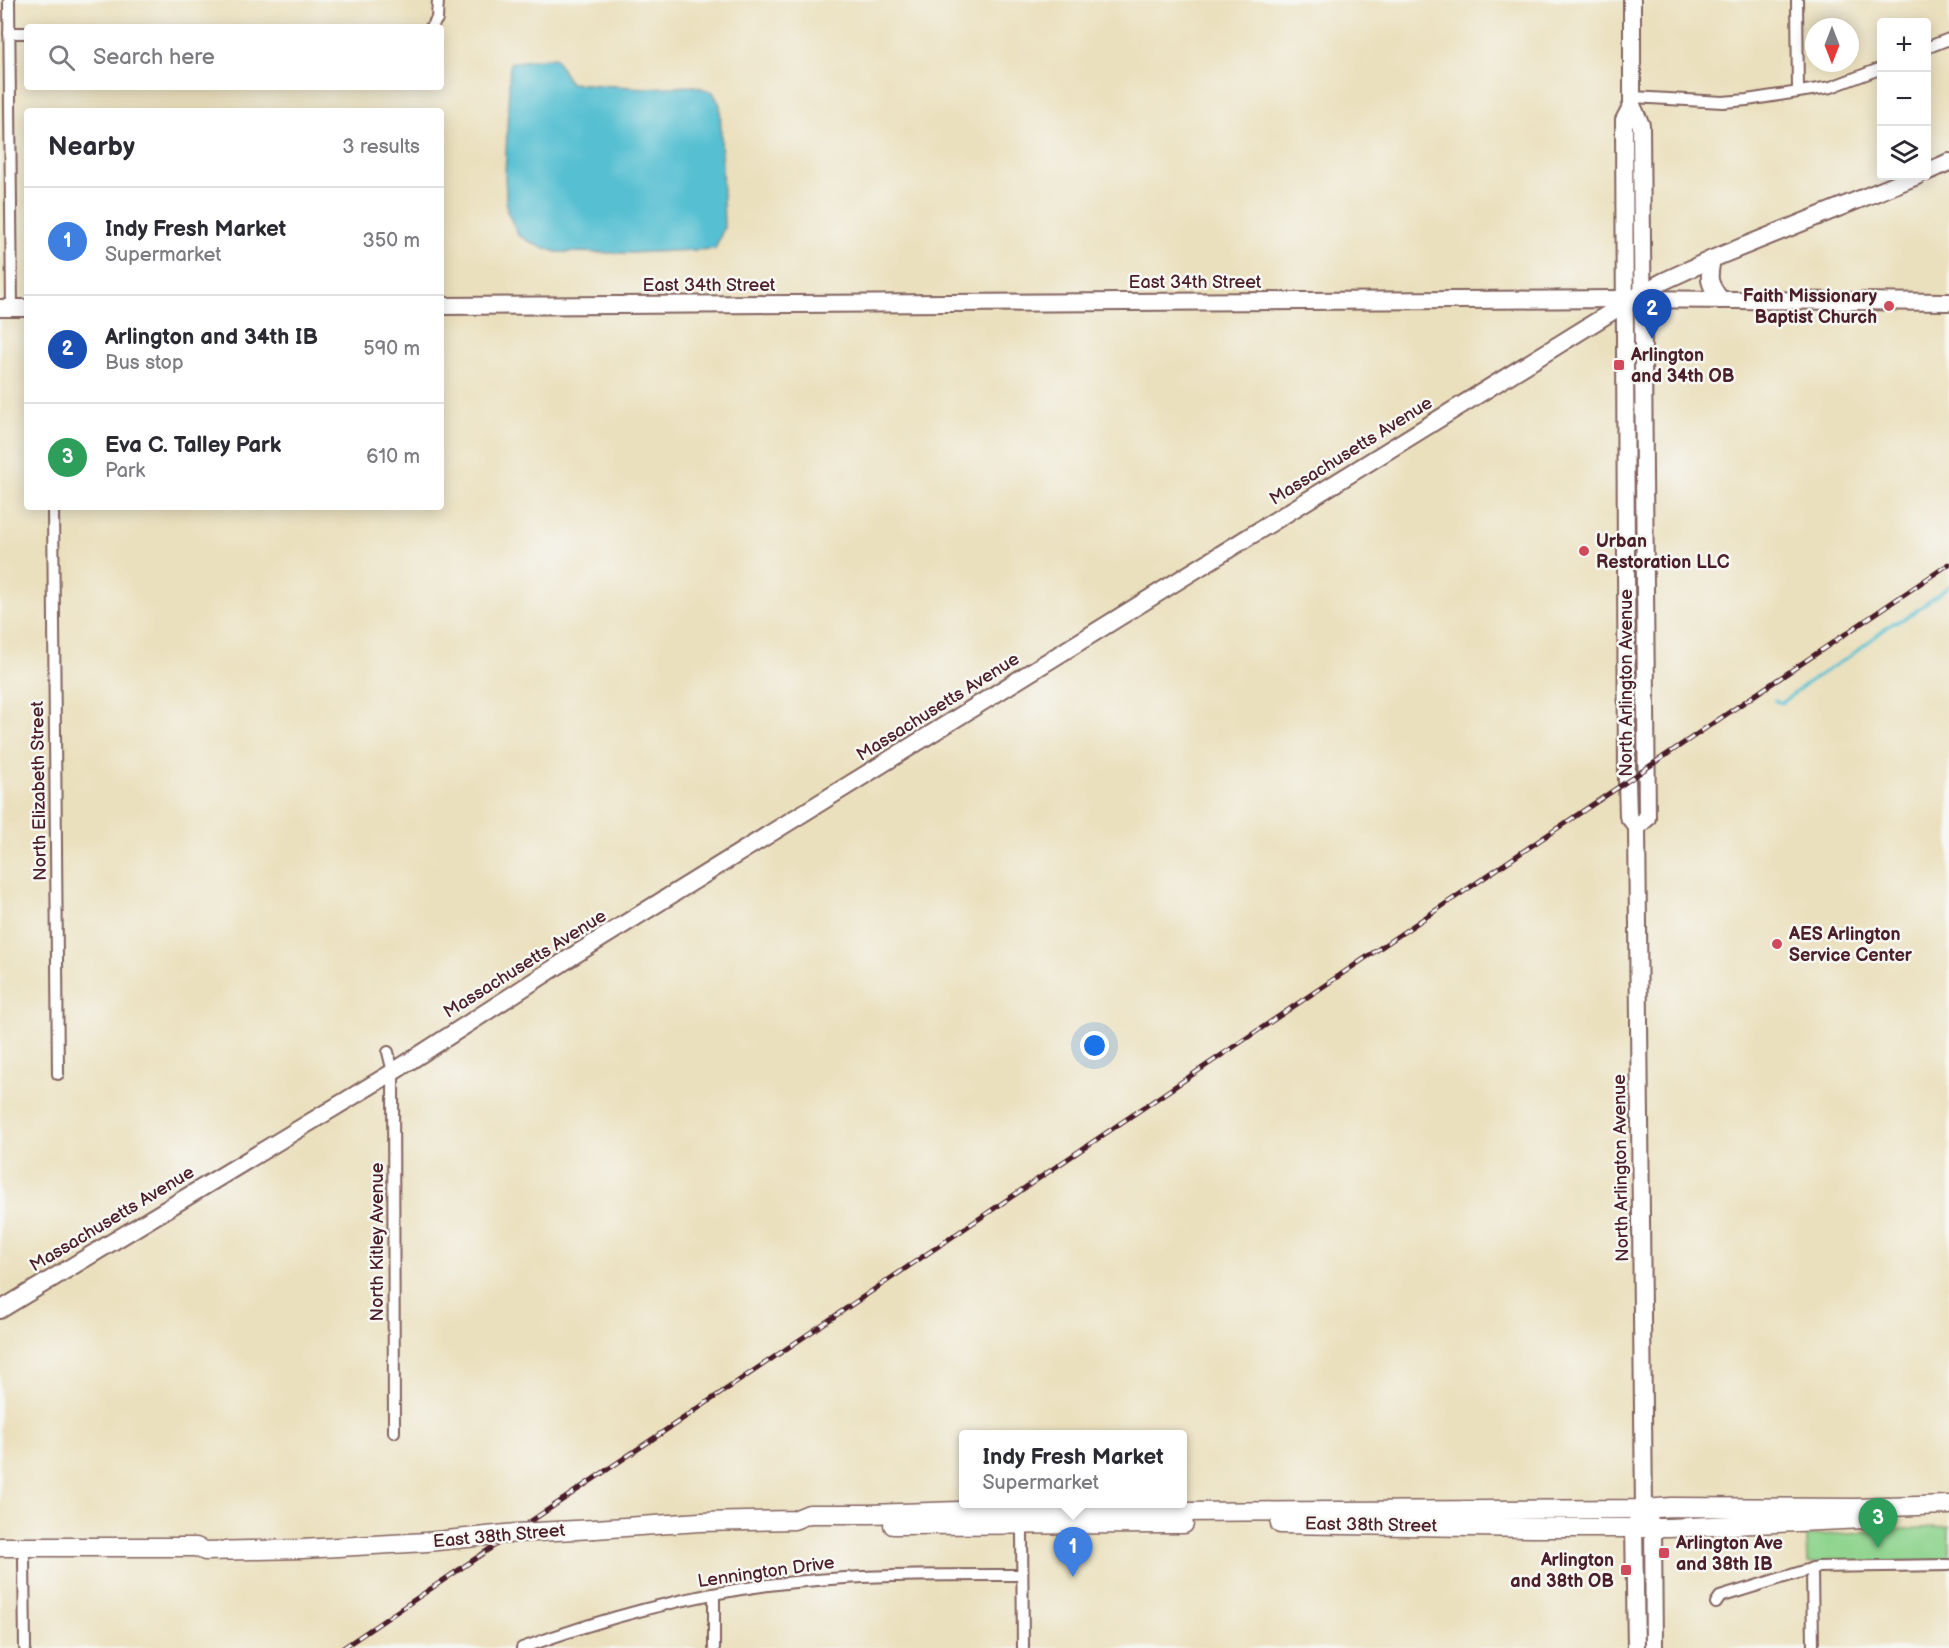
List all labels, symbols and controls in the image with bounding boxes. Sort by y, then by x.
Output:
north arrow [1805,18,1859,72]
map controls [1877,18,1931,180]
button: + [1877,18,1931,72]
search box [24,24,444,90]
icon: search [45,41,78,74]
text: Search here [93,44,215,71]
button: − [1877,72,1931,126]
button: layers [1877,126,1931,180]
text: Nearby [48,132,135,163]
text: 3 results [342,135,420,159]
text: Indy Fresh Market [105,216,286,243]
text: 1 [63,229,72,253]
text: 350 m [363,229,420,253]
text: Supermarket [105,243,221,267]
street label: East 34th Street [1129,272,1262,293]
street label: East 34th Street [643,275,776,296]
place label: Faith Missionary Baptist Church [1743,286,1878,328]
pin: 2 [1632,290,1672,339]
marker: Faith Missionary Baptist Church [1882,299,1896,313]
text: Arlington and 34th IB [105,324,318,351]
text: 2 [62,337,73,361]
text: 590 m [363,337,420,361]
place label: Arlington and 34th OB [1630,345,1735,387]
text: Bus stop [105,351,184,375]
marker: Arlington and 34th OB [1612,358,1626,372]
street label: Massachusetts Avenue [1266,392,1436,510]
text: Eva C. Talley Park [105,432,281,459]
text: 3 [62,445,73,469]
text: 610 m [366,445,420,469]
text: Park [105,459,145,483]
place label: Urban Restoration LLC [1596,531,1730,573]
marker: Urban Restoration LLC [1577,544,1591,558]
street label: North Arlington Avenue [1616,589,1637,777]
street label: Massachusetts Avenue [853,648,1023,766]
street label: North Elizabeth Street [27,701,51,881]
street label: Massachusetts Avenue [440,905,610,1023]
place label: AES Arlington Service Center [1788,924,1913,966]
marker: AES Arlington Service Center [1770,937,1784,951]
your location [1080,1031,1109,1060]
street label: North Arlington Avenue [1609,1074,1633,1262]
street label: Massachusetts Avenue [26,1161,198,1276]
street label: North Kitley Avenue [367,1162,388,1321]
popup [959,1430,1187,1508]
text: Indy Fresh Market [982,1444,1164,1471]
text: Supermarket [982,1471,1099,1495]
pin: 3 [1858,1498,1898,1548]
street label: East 38th Street [1305,1513,1438,1537]
street label: East 38th Street [432,1520,566,1552]
pin: 1 [1054,1528,1092,1577]
place label: Arlington Ave and 38th IB [1675,1533,1783,1575]
marker: Arlington Ave and 38th IB [1657,1546,1671,1560]
place label: Arlington and 38th OB [1510,1550,1614,1592]
street label: Lennington Drive [696,1552,836,1592]
marker: Arlington and 38th OB [1619,1563,1633,1577]

